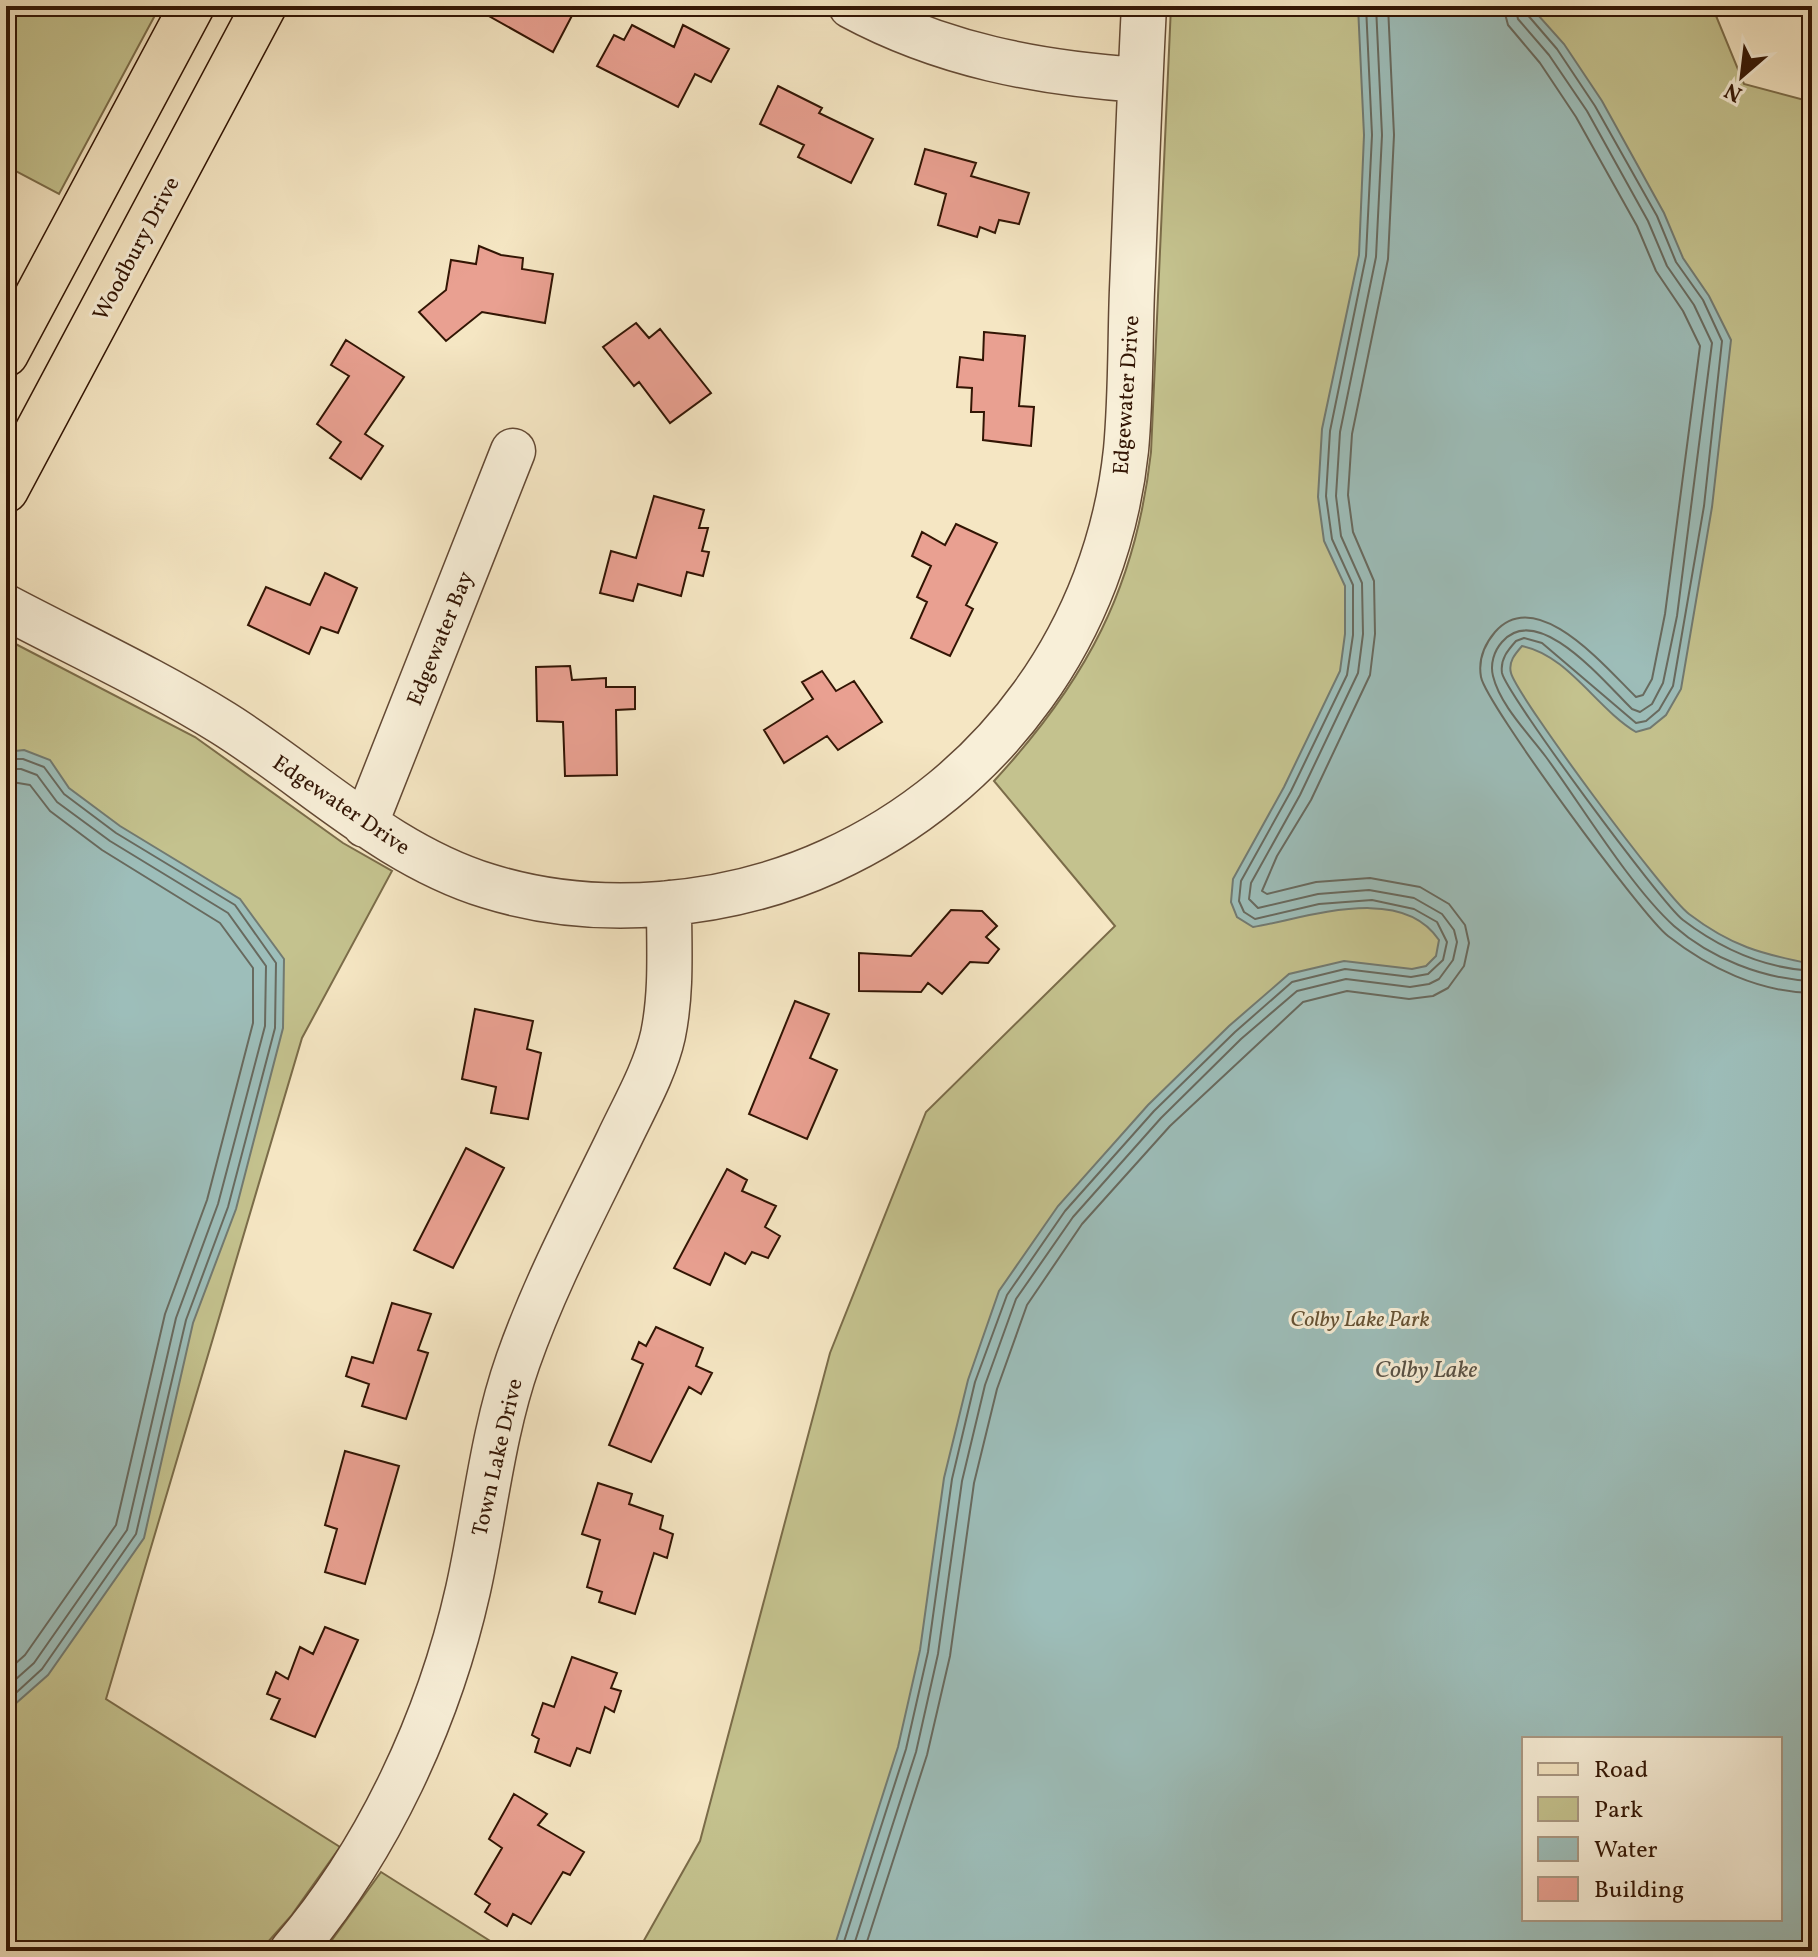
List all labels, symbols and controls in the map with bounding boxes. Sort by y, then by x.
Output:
north arrow [1702,36,1782,116]
text: N [1719,74,1748,109]
street label: Woodbury Drive [86,172,188,327]
street label: Edgewater Drive [1106,314,1149,476]
street label: Edgewater Bay [400,567,482,711]
street label: Edgewater Drive [266,748,416,864]
park label: Colby Lake Park [1290,1305,1430,1336]
water label: Colby Lake [1375,1354,1478,1388]
street label: Town Lake Drive [465,1376,532,1539]
legend [1522,1737,1782,1921]
text: Road [1594,1754,1648,1788]
text: Park [1594,1794,1643,1828]
text: Water [1594,1834,1658,1868]
text: Building [1594,1874,1684,1908]

